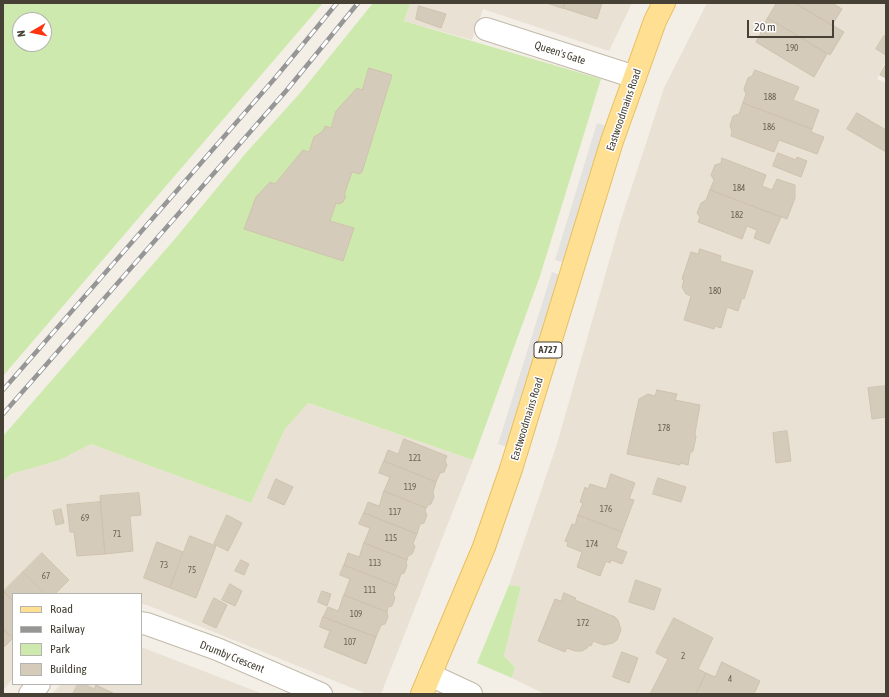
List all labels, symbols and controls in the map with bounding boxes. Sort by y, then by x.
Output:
north arrow [12,12,52,52]
scale bar [749,12,836,38]
text: 20 m [754,20,776,34]
text: N [15,30,28,38]
street label: Queen's Gate [533,39,587,67]
house number: 190 [786,43,798,53]
street label: Eastwoodmains Road [604,67,644,153]
house number: 188 [764,92,776,102]
house number: 186 [763,122,775,132]
house number: 184 [733,183,745,193]
house number: 182 [731,210,743,220]
house number: 180 [709,286,721,296]
road number: A727 [534,342,562,358]
street label: Eastwoodmains Road [508,376,546,462]
house number: 178 [658,423,670,433]
house number: 121 [409,453,421,463]
house number: 119 [404,482,416,492]
house number: 176 [600,504,612,514]
house number: 117 [389,507,401,517]
house number: 69 [81,513,89,523]
house number: 71 [113,529,121,539]
house number: 115 [385,533,397,543]
house number: 174 [586,539,598,549]
house number: 113 [369,558,381,568]
house number: 73 [160,560,168,570]
house number: 75 [188,565,196,575]
house number: 67 [42,571,50,581]
house number: 111 [364,585,376,595]
legend [12,593,142,685]
text: Road [50,602,73,616]
house number: 109 [350,609,362,619]
house number: 172 [577,618,589,628]
text: Railway [50,622,85,636]
house number: 107 [344,637,356,647]
street label: Drumby Crescent [198,638,266,676]
text: Park [50,642,70,656]
house number: 2 [681,651,685,661]
text: Building [50,662,87,676]
house number: 4 [728,674,732,684]

